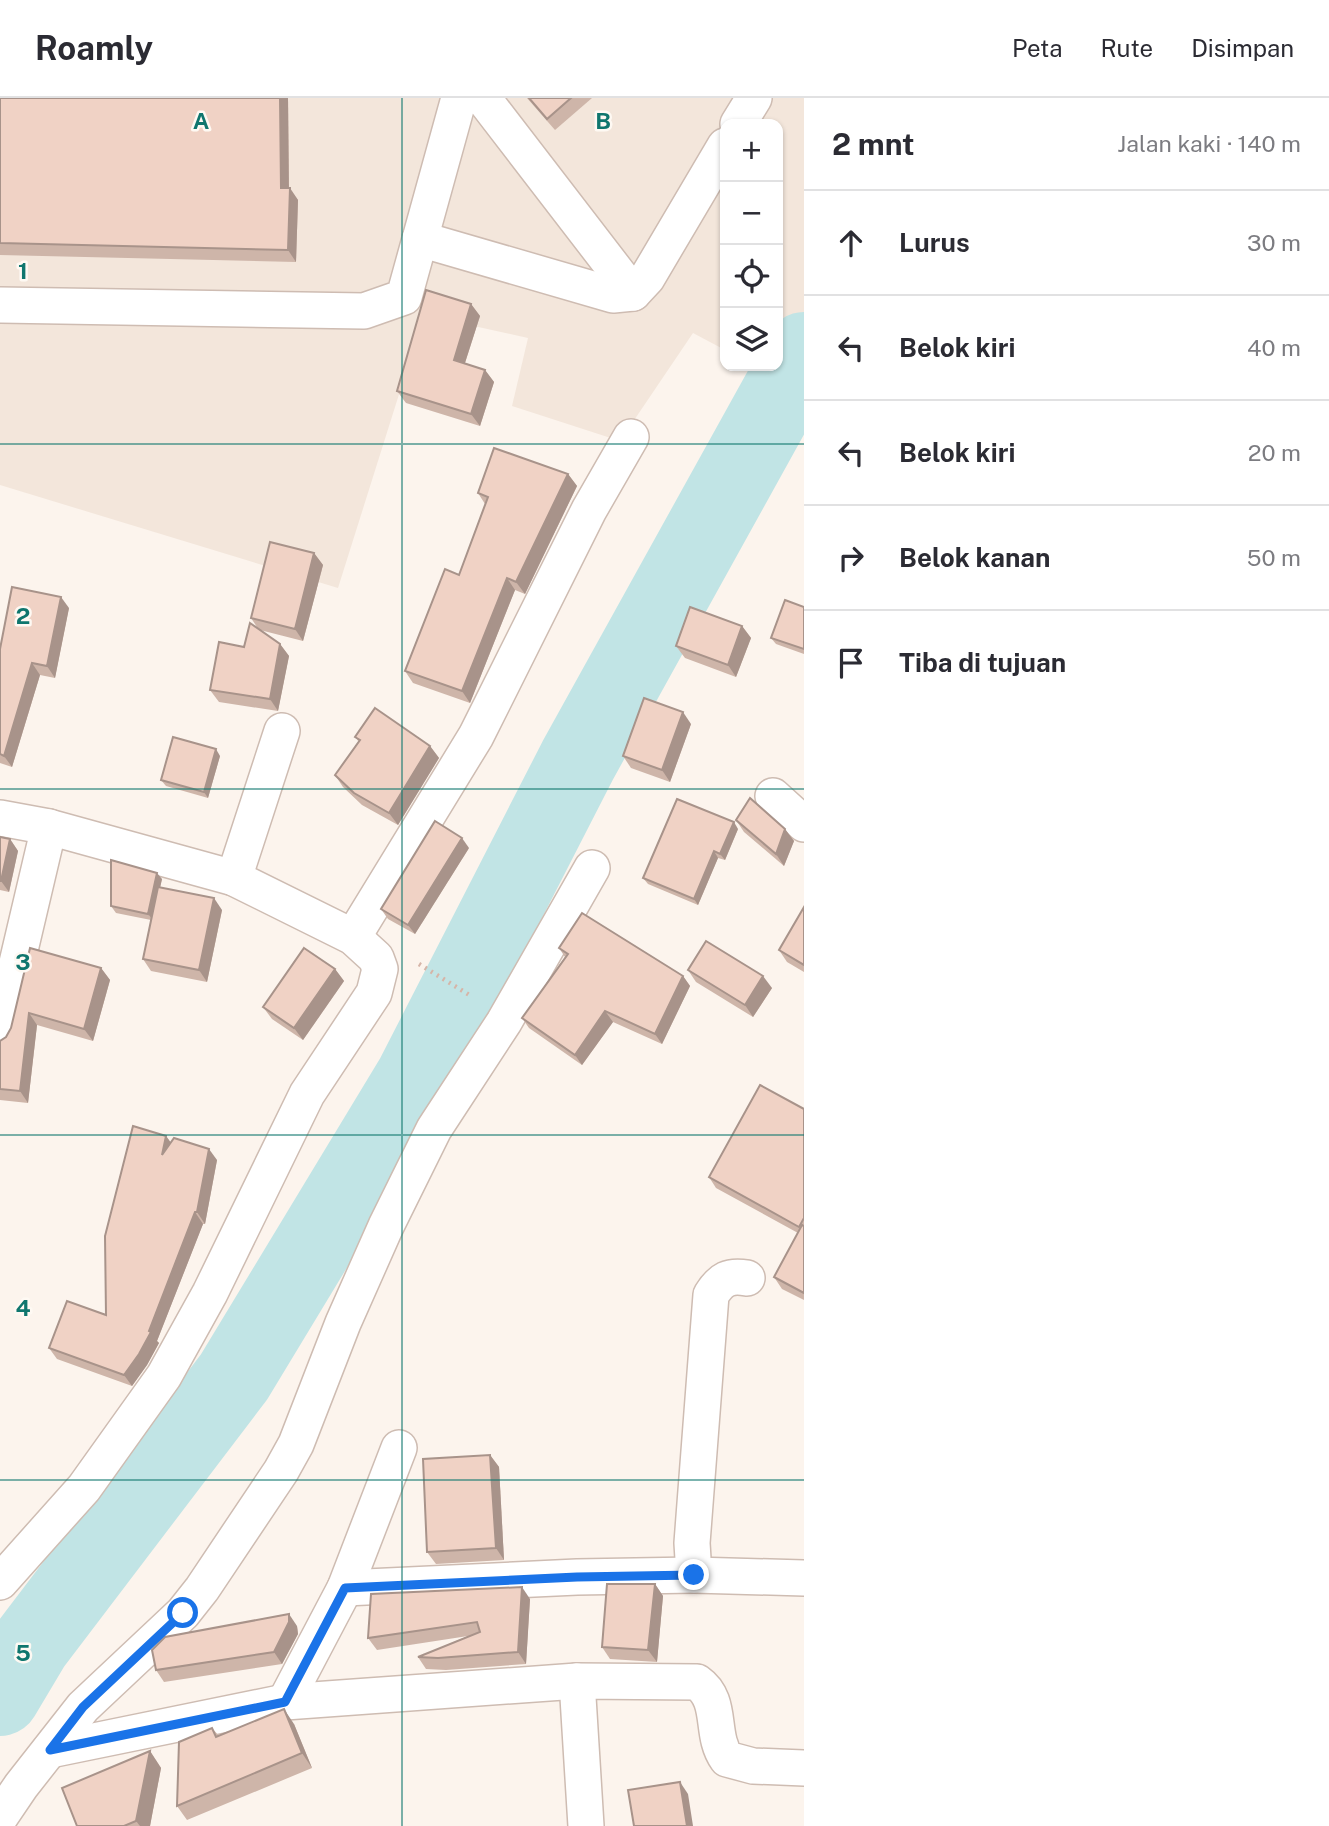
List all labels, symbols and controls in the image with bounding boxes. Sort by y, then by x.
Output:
text: Roamly [35,29,153,67]
text: Peta [1012,34,1063,62]
text: Rute [1101,34,1153,62]
text: Disimpan [1191,34,1294,62]
text: A [193,107,210,134]
text: B [595,107,611,134]
map controls [720,119,783,371]
button: + [720,119,783,182]
text: 2 mnt [832,126,914,162]
text: Jalan kaki · 140 m [1117,130,1301,157]
button: − [720,182,783,245]
icon: ahead [832,224,870,262]
text: Lurus [899,227,970,258]
text: 30 m [1247,229,1301,256]
button: locate [720,245,783,308]
text: 1 [18,257,28,284]
button: layers [720,308,783,371]
icon: left [832,329,870,367]
text: Belok kiri [899,332,1015,363]
text: 40 m [1247,334,1301,361]
icon: left [832,434,870,472]
text: Belok kiri [899,437,1015,468]
text: 20 m [1248,439,1301,466]
icon: right [832,539,870,577]
text: Belok kanan [899,542,1050,573]
text: 50 m [1247,544,1301,571]
text: 2 [16,602,30,629]
icon: arrive [832,644,870,682]
text: Tiba di tujuan [899,647,1066,678]
text: 3 [15,948,31,975]
text: 4 [15,1294,31,1321]
route end [678,1559,709,1590]
route start [167,1597,198,1628]
text: 5 [15,1639,31,1666]

